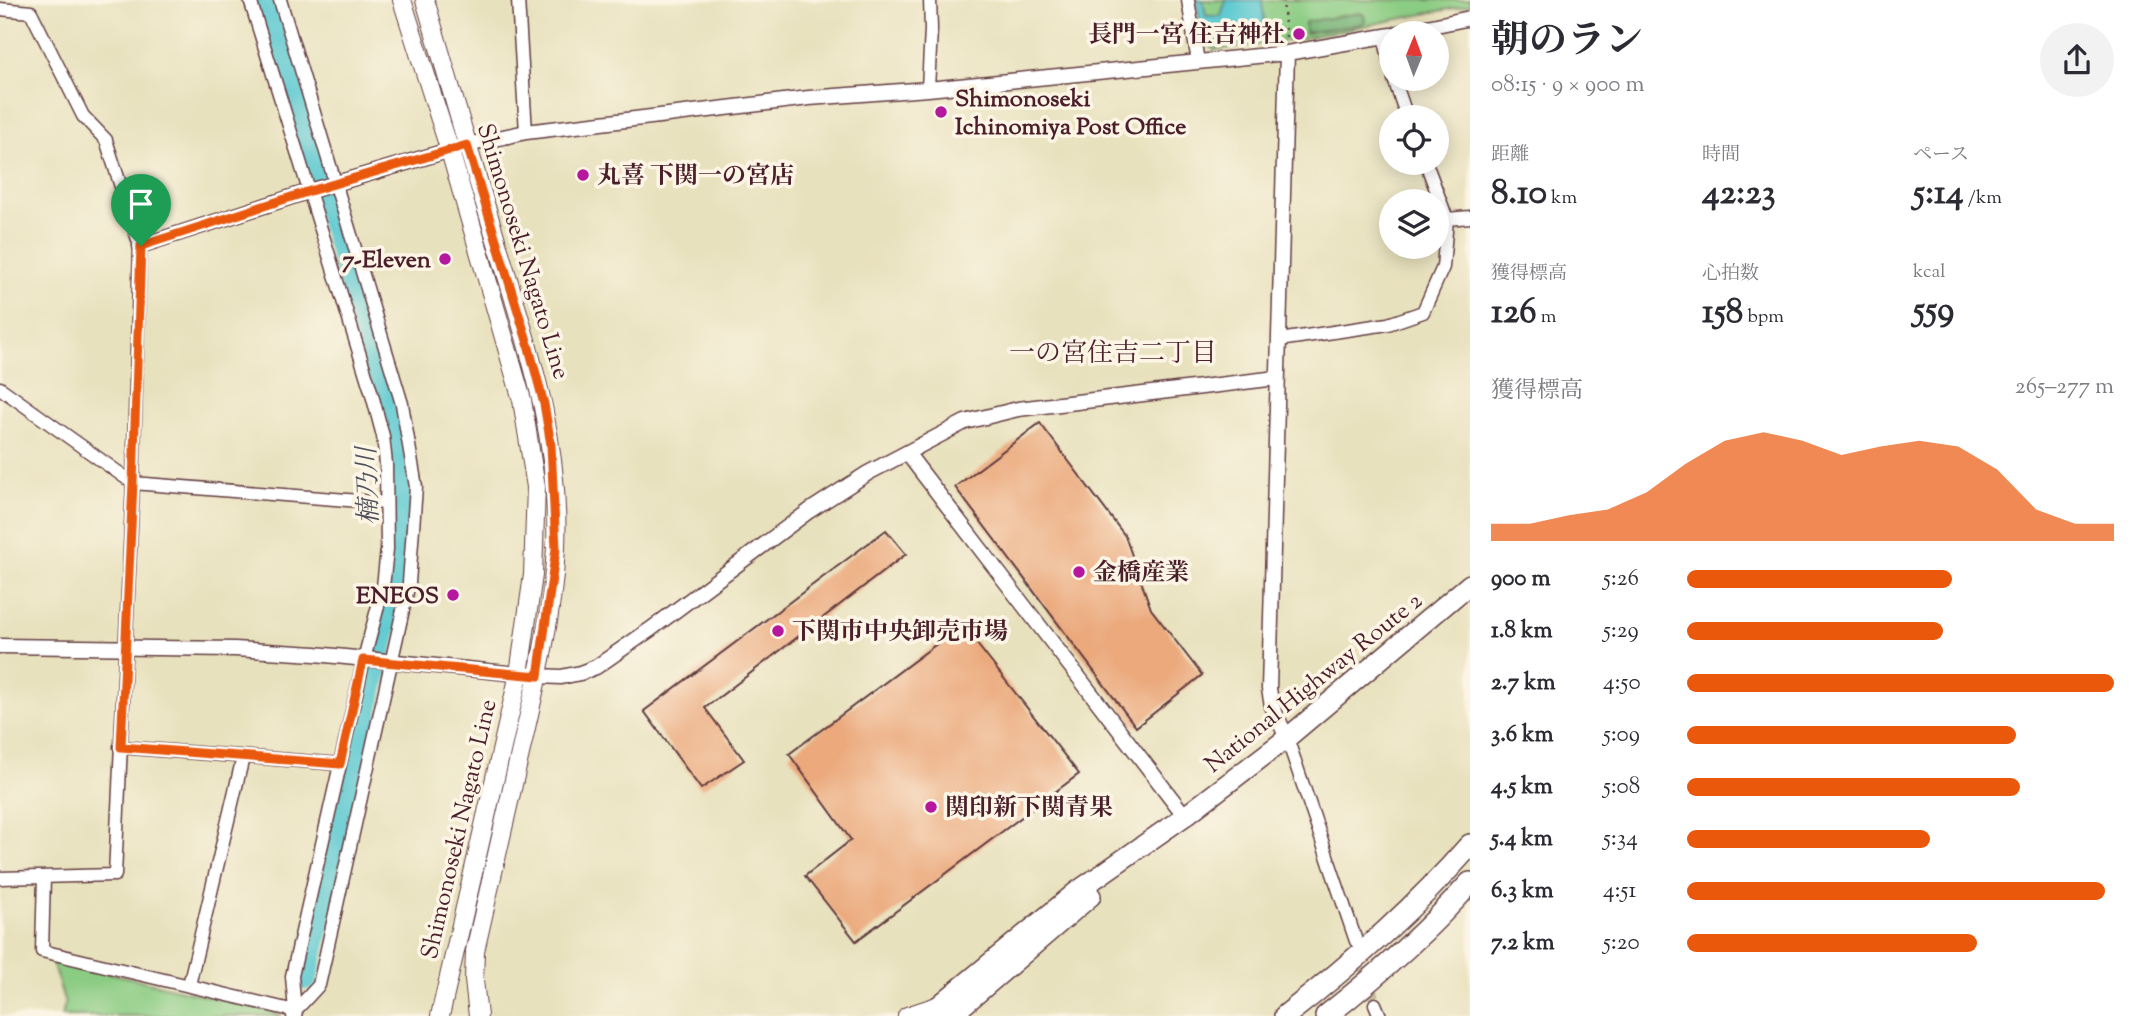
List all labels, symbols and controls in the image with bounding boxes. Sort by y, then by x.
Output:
text: 朝のラン [1491,16,1643,70]
place label: 長門一宮 住吉神社 [1088,19,1285,53]
north arrow [1379,21,1449,91]
map controls [1379,21,1449,259]
button: share [2040,23,2114,97]
marker: 長門一宮 住吉神社 [1291,26,1307,42]
text: 08:15 · 9 × 900 m [1491,69,1644,102]
place label: Shimonoseki Ichinomiya Post Office [955,83,1186,145]
marker: Shimonoseki Ichinomiya Post Office [933,104,949,120]
button: locate [1379,105,1449,175]
street label: Shimonoseki Nagato Line [467,120,577,384]
text: 距離 [1491,142,1529,169]
text: 時間 [1702,142,1740,169]
text: ペース [1913,142,1969,169]
place label: 丸喜 下関一の宮店 [597,160,794,194]
marker: 丸喜 下関一の宮店 [575,167,591,183]
text: 8.10 [1491,169,1547,220]
text: 42:23 [1702,169,1776,220]
text: 5:14 [1913,169,1964,220]
pin [111,174,171,246]
icon: arrive [122,185,160,223]
text: km [1547,185,1577,212]
text: /km [1964,185,2002,212]
button: layers [1379,189,1449,259]
place label: 7-Eleven [342,244,432,278]
marker: 7-Eleven [437,251,453,267]
text: kcal [1913,259,1946,286]
text: 獲得標高 [1491,261,1567,288]
text: 心拍数 [1702,261,1759,288]
text: 559 [1913,286,1954,337]
text: 126 [1491,288,1537,339]
text: 158 [1702,288,1743,339]
text: m [1537,304,1556,331]
text: bpm [1743,304,1784,331]
district label: 一の宮住吉二丁目 [1009,336,1217,373]
text: 265–277 m [2015,371,2114,404]
text: 獲得標高 [1491,375,1583,408]
water label: 楠乃川 [350,443,389,526]
place label: 金橋産業 [1093,557,1189,591]
text: 900 m [1491,563,1550,596]
text: 5:26 [1603,563,1639,596]
marker: 金橋産業 [1071,564,1087,580]
place label: ENEOS [356,580,439,614]
street label: National Highway Route 2 [1198,585,1430,782]
marker: ENEOS [445,587,461,603]
text: 1.8 km [1491,615,1553,648]
text: 5:29 [1603,615,1639,648]
place label: 下関市中央卸売市場 [792,616,1008,650]
marker: 下関市中央卸売市場 [770,623,786,639]
text: 2.7 km [1491,667,1556,700]
text: 4:50 [1603,667,1641,700]
street label: Shimonoseki Nagato Line [414,696,506,963]
text: 3.6 km [1491,719,1554,752]
text: 5:09 [1603,719,1640,752]
text: 4.5 km [1491,771,1553,804]
text: 5:08 [1603,771,1640,804]
place label: 関印新下関青果 [945,792,1113,826]
marker: 関印新下関青果 [923,799,939,815]
text: 5.4 km [1491,823,1553,856]
text: 5:34 [1603,823,1638,856]
text: 6.3 km [1491,875,1554,908]
text: 4:51 [1603,875,1636,908]
text: 7.2 km [1491,927,1554,960]
text: 5:20 [1603,927,1640,960]

